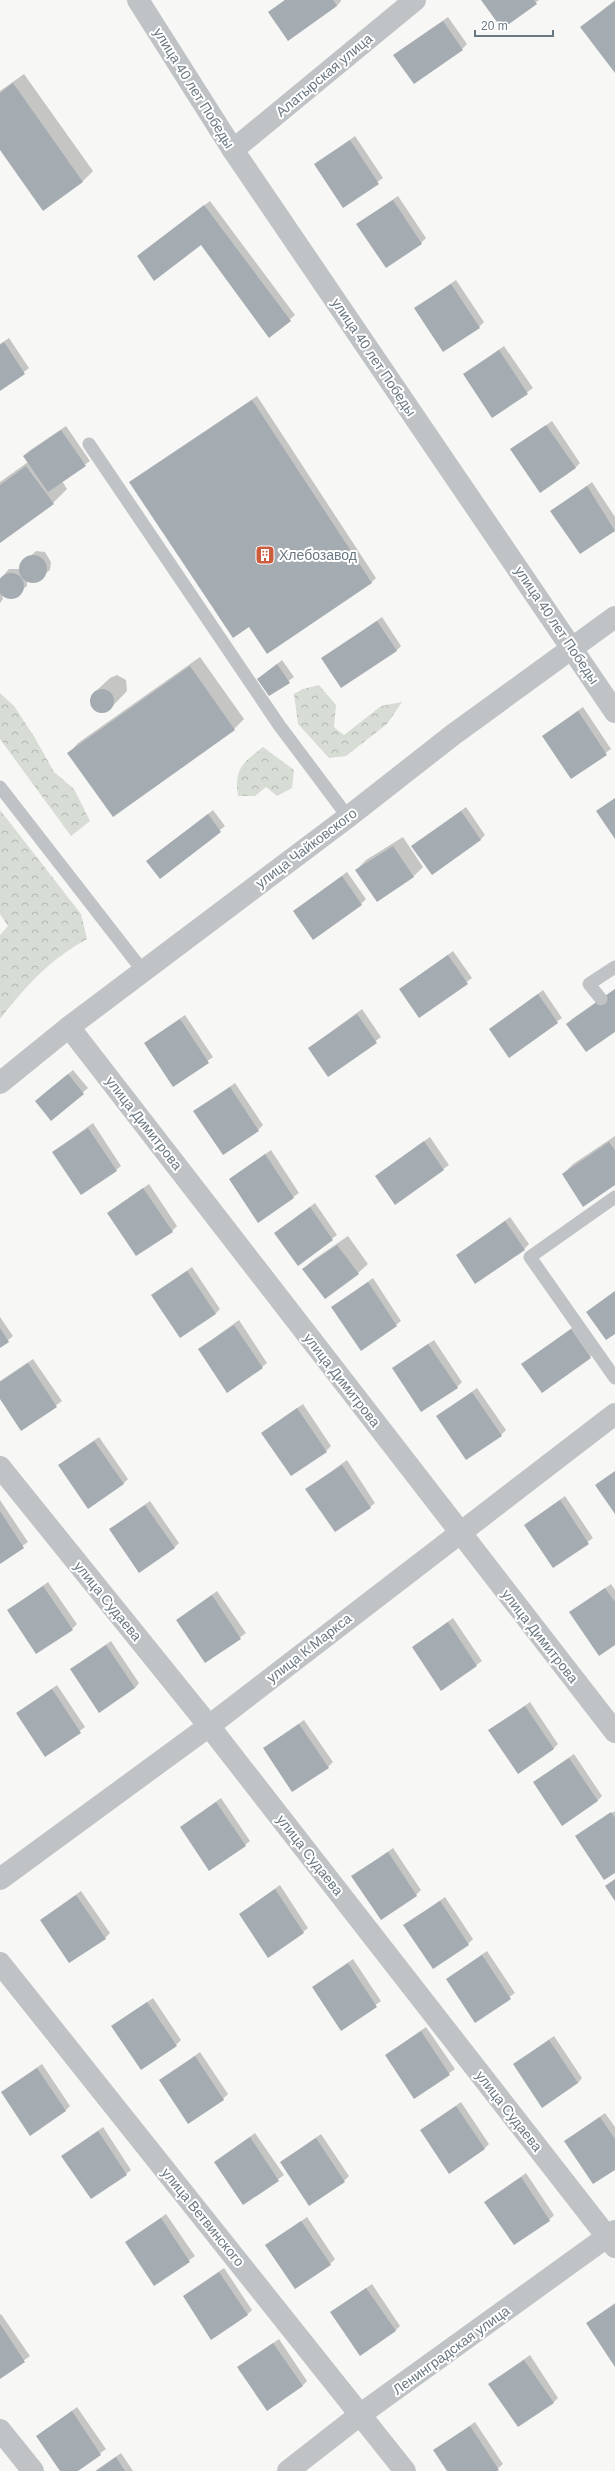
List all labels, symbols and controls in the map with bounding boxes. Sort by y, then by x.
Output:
scale bar [475,12,553,38]
text: 20 m [481,19,508,33]
street label: улица 40 лет Победы [150,25,238,151]
street label: Алатырская улица [273,30,375,120]
street label: улица 40 лет Победы [328,295,420,419]
building icon: Хлебозавод [254,544,276,566]
place label: Хлебозавод [279,547,357,563]
street label: улица 40 лет Победы [511,563,603,687]
street label: улица Чайковского [252,805,360,891]
street label: улица Димитрова [103,1073,186,1173]
street label: улица Димитрова [301,1330,384,1430]
street label: улица Судаева [71,1558,145,1644]
street label: улица Димитрова [499,1586,582,1686]
street label: улица К.Маркса [264,1610,355,1686]
street label: улица Судаева [274,1812,347,1899]
street label: улица Судаева [473,2068,546,2155]
street label: улица Ветвинского [158,2165,248,2270]
street label: Ленинградская улица [390,2302,513,2398]

